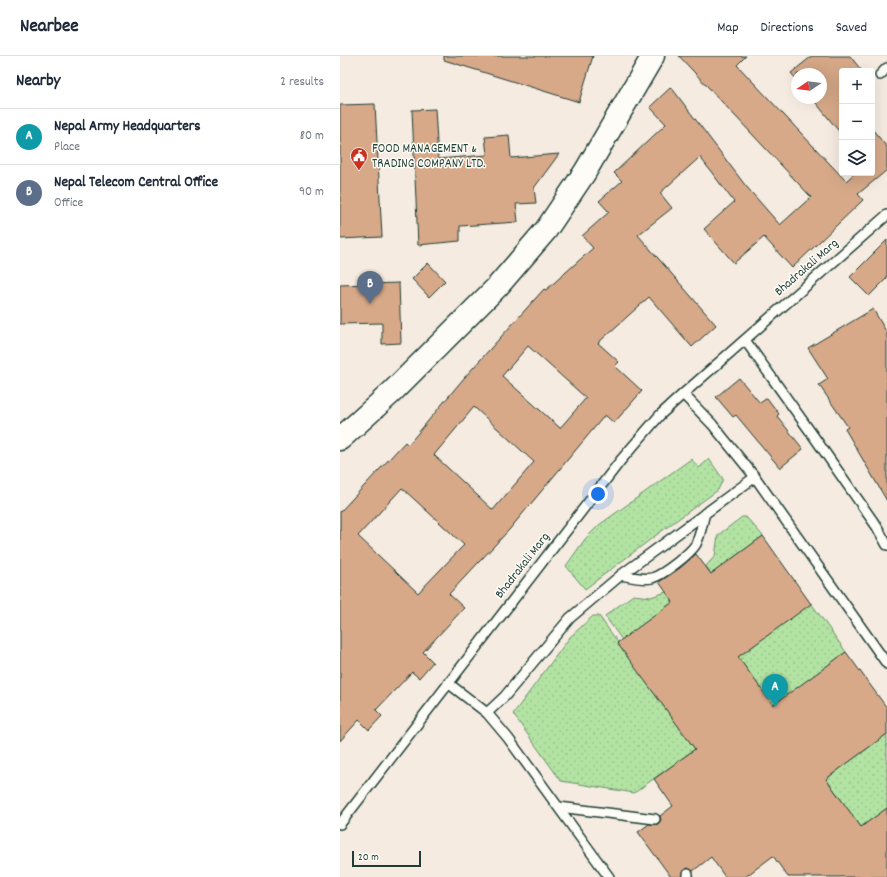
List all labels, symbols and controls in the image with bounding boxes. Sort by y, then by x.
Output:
text: Nearbee [20,14,79,41]
text: Map [717,18,739,38]
text: Directions [761,18,814,38]
text: Saved [836,18,867,38]
north arrow [791,68,827,104]
map controls [839,68,875,176]
button: + [839,68,875,104]
text: Nearby [16,70,60,94]
text: 2 results [280,73,324,92]
button: − [839,104,875,140]
text: Nepal Army Headquarters [54,116,201,138]
text: A [25,127,33,146]
text: 80 m [300,127,324,146]
text: Place [54,138,80,157]
place label: FOOD MANAGEMENT & TRADING COMPANY LTD. [372,140,485,174]
button: layers [839,140,875,176]
public building icon: FOOD MANAGEMENT & TRADING COMPANY LTD. [349,146,369,171]
text: Nepal Telecom Central Office [54,172,218,194]
text: B [26,183,32,202]
text: 90 m [299,183,324,202]
text: Office [54,194,83,213]
street label: Bhadrakali Marg [771,235,843,301]
pin: B [357,271,383,304]
your location [588,484,608,504]
street label: Bhadrakali Marg [491,529,555,603]
pin: A [762,674,788,707]
scale bar [352,849,421,868]
text: 20 m [358,850,379,866]

